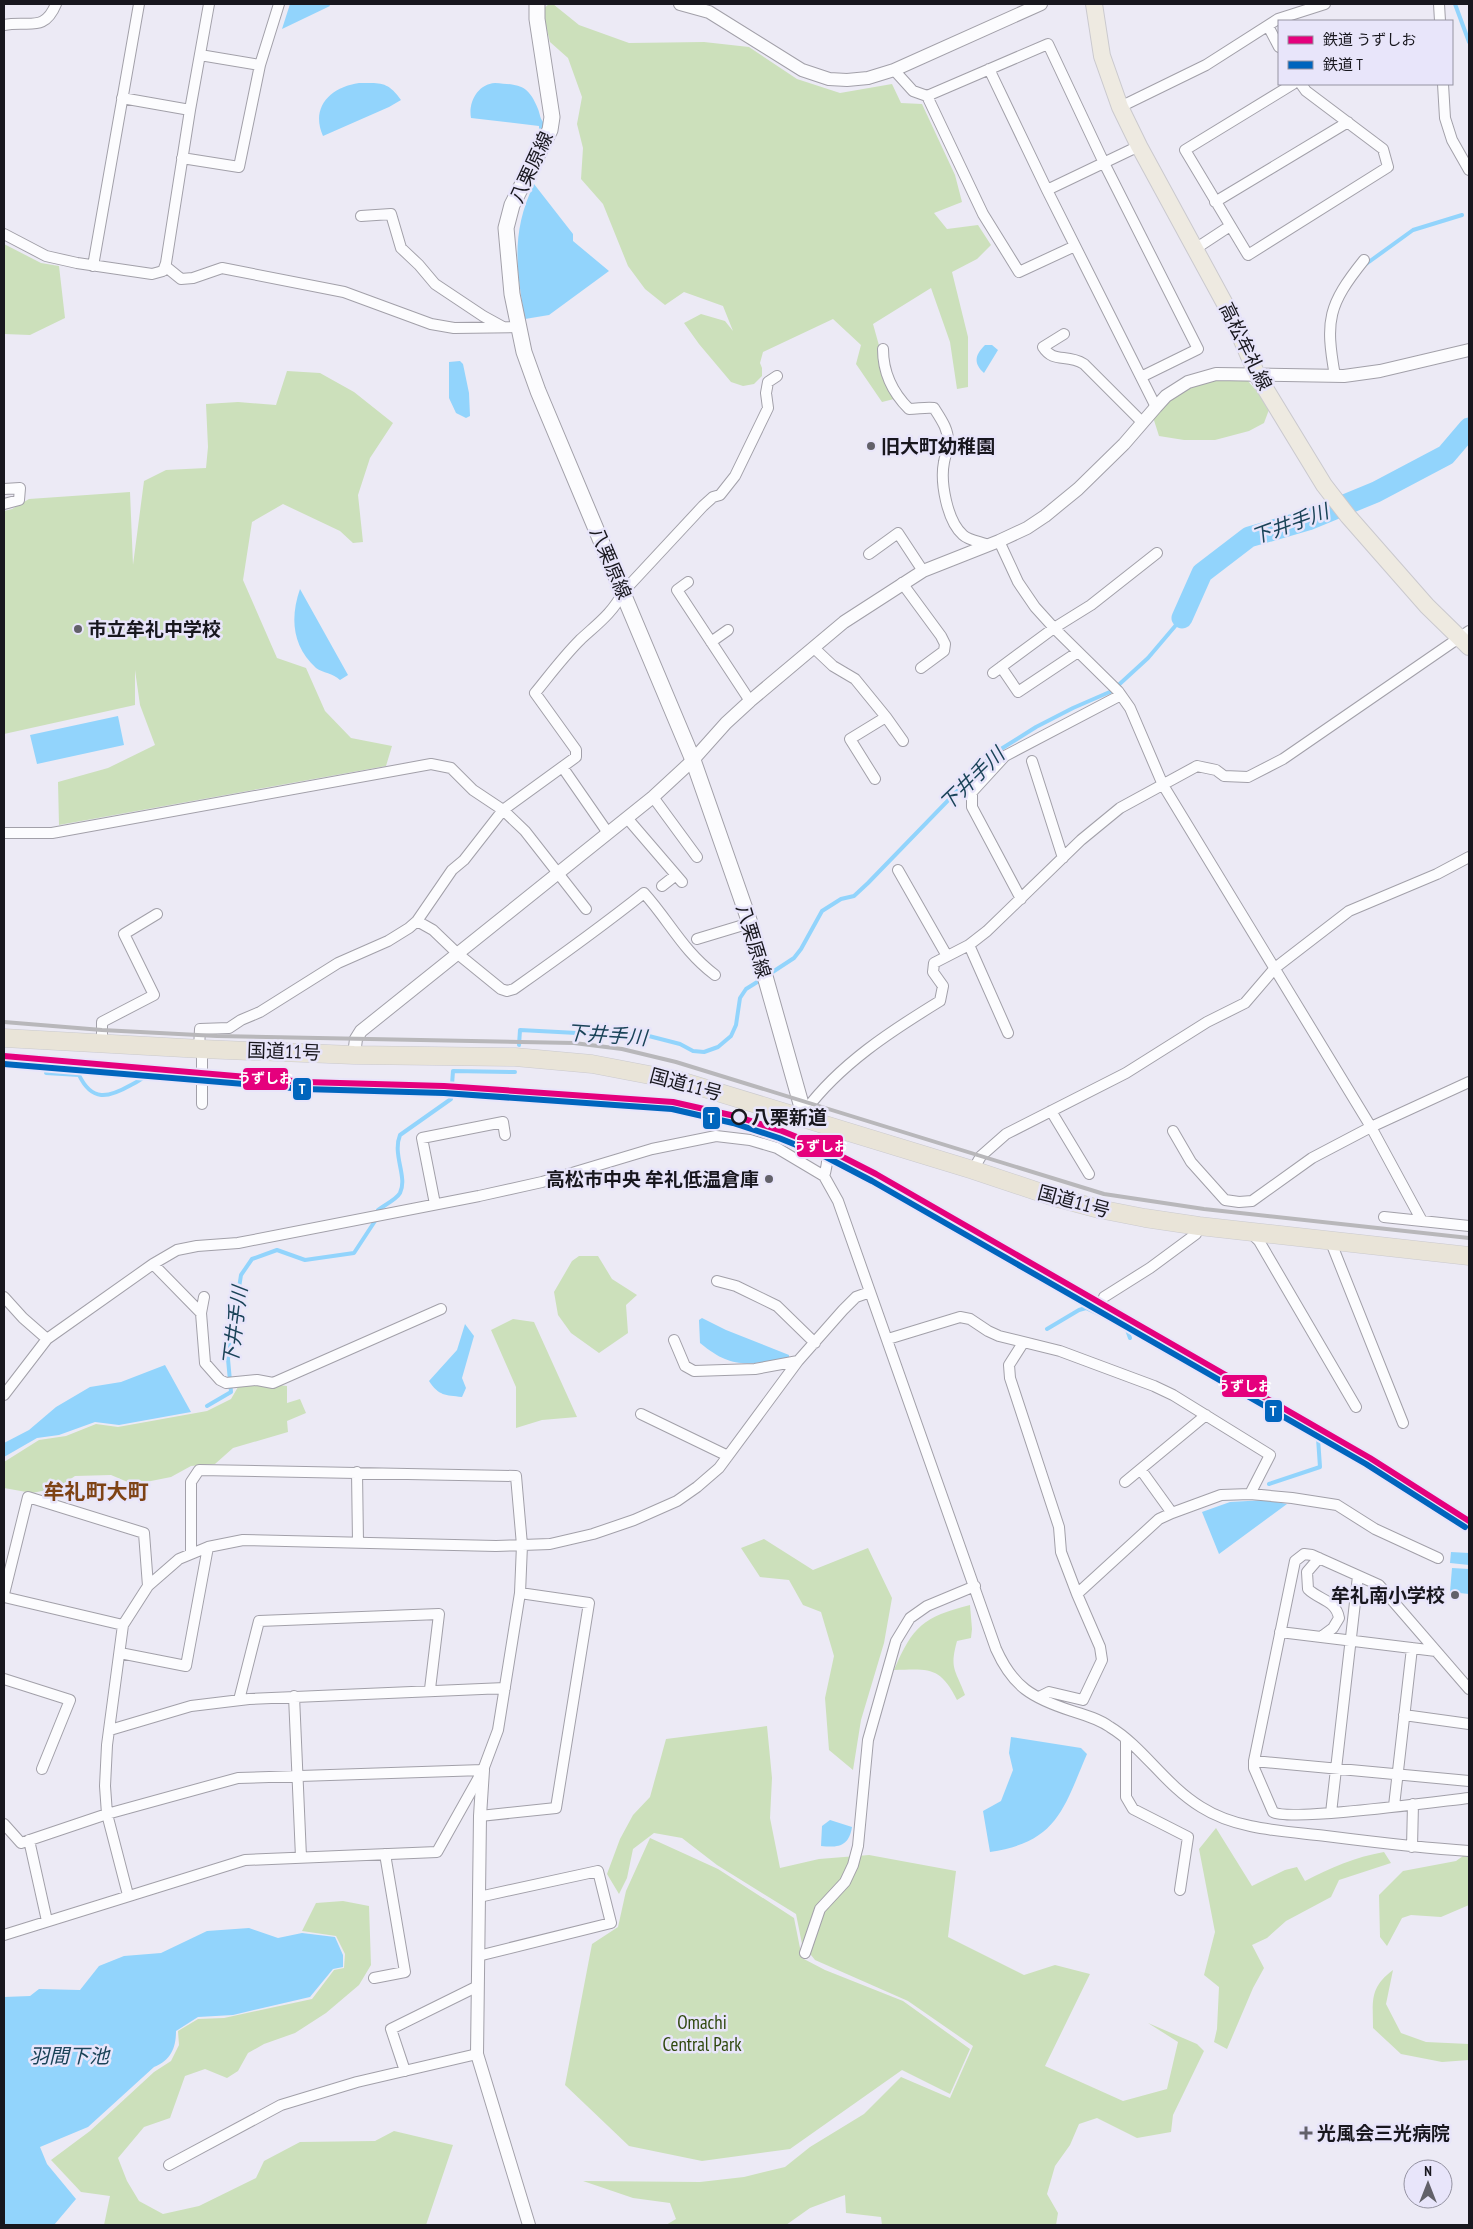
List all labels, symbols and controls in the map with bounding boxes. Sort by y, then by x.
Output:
legend [1278,20,1453,85]
text: 鉄道 うずしお [1323,30,1416,49]
text: 鉄道 T [1323,55,1363,74]
street label: 八栗原線 [504,127,558,207]
street label: 高松牟礼線 [1214,298,1278,394]
place label: 旧大町幼稚園 [881,434,995,458]
marker: 旧大町幼稚園 [865,440,877,452]
water label: 下井手川 [1248,497,1334,550]
street label: 八栗原線 [585,523,637,603]
place label: 市立牟礼中学校 [88,617,221,641]
marker: 市立牟礼中学校 [72,623,84,635]
water label: 下井手川 [934,740,1011,816]
street label: 八栗原線 [731,901,777,981]
water label: 下井手川 [566,1019,650,1051]
street label: 国道11号 [247,1038,321,1064]
street label: 国道11号 [647,1063,725,1105]
line badge: うずしお [242,1067,289,1091]
text: うずしお [237,1069,293,1087]
line badge: T [292,1077,312,1101]
text: T [299,1080,306,1098]
place label: 八栗新道 [751,1105,827,1129]
line badge: T [702,1106,721,1130]
text: T [708,1109,715,1127]
marker: 八栗新道 [731,1109,747,1125]
line badge: うずしお [796,1134,844,1158]
text: うずしお [792,1137,848,1155]
place label: 高松市中央 牟礼低温倉庫 [546,1167,759,1191]
marker: 高松市中央 牟礼低温倉庫 [763,1173,775,1185]
street label: 国道11号 [1035,1180,1113,1222]
water label: 下井手川 [217,1283,253,1367]
line badge: うずしお [1221,1374,1268,1398]
text: うずしお [1216,1377,1272,1395]
line badge: T [1264,1399,1283,1423]
text: T [1270,1402,1277,1420]
district label: 牟礼町大町 [44,1478,149,1505]
place label: 牟礼南小学校 [1331,1583,1445,1607]
marker: 牟礼南小学校 [1449,1589,1461,1601]
park label: Omachi Central Park [662,2010,742,2056]
water label: 羽間下池 [29,2043,111,2069]
place label: 光風会三光病院 [1317,2121,1450,2145]
marker: 光風会三光病院 [1299,2126,1313,2140]
north arrow [1403,2159,1453,2209]
text: N [1424,2162,1432,2180]

